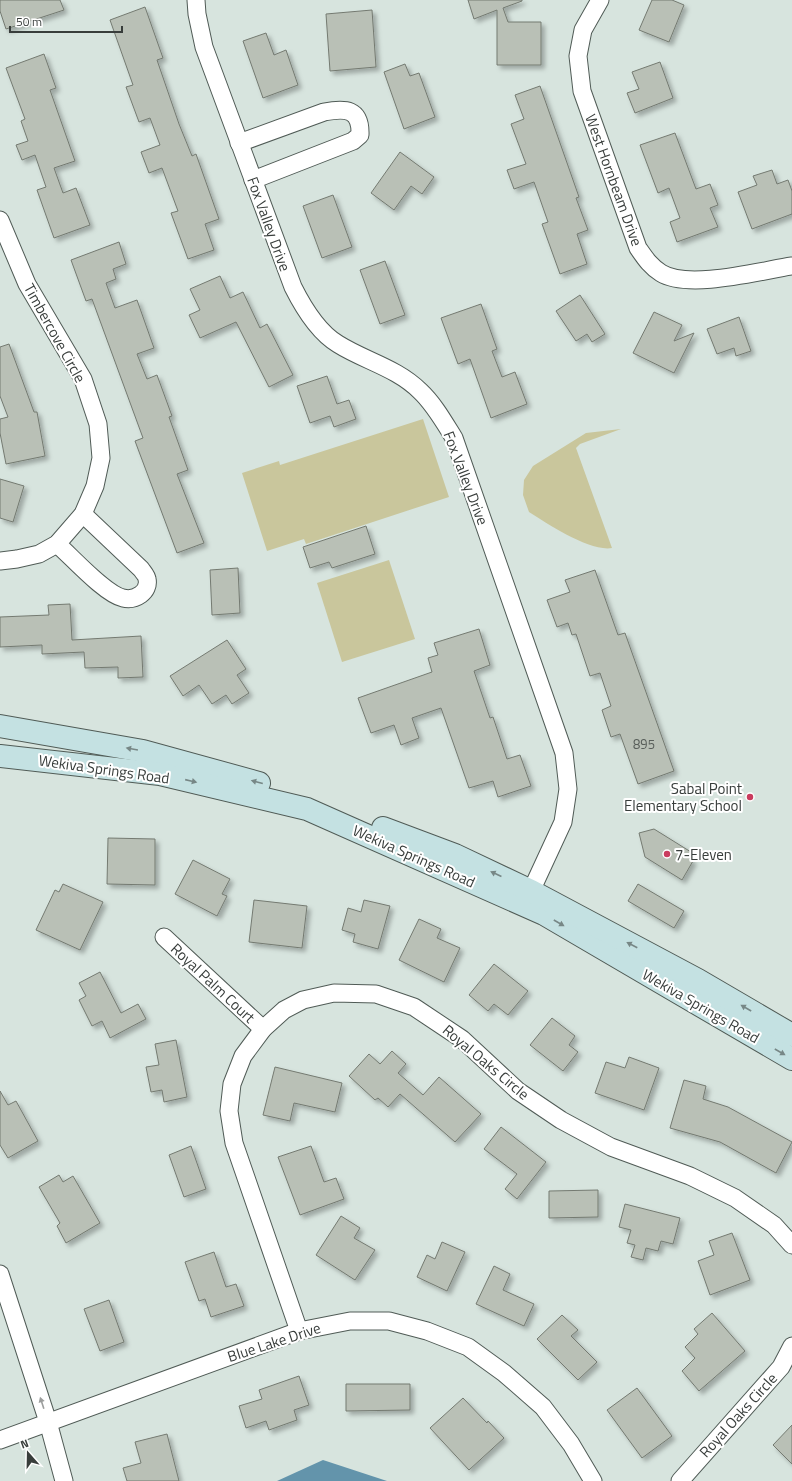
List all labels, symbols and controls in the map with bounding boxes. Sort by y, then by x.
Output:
scale bar [10,8,122,34]
text: 50 m [16,12,42,31]
street label: West Hornbeam Drive [579,111,649,249]
street label: Fox Valley Drive [241,174,297,274]
street label: Timbercove Circle [18,279,92,387]
street label: Fox Valley Drive [438,428,494,528]
house number: 895 [633,734,655,754]
one-way arrow [125,746,138,752]
street label: Wekiva Springs Road [37,748,171,790]
place label: Sabal Point Elementary School [624,777,743,817]
one-way arrow [185,779,197,785]
one-way arrow [251,779,263,785]
marker: Sabal Point Elementary School [745,792,755,802]
street label: Wekiva Springs Road [349,819,479,893]
place label: 7-Eleven [675,843,732,866]
marker: 7-Eleven [662,849,672,859]
one-way arrow [490,871,502,877]
one-way arrow [553,919,565,926]
street label: Royal Palm Court [166,938,261,1029]
one-way arrow [627,942,638,948]
street label: Wekiva Springs Road [638,963,764,1049]
one-way arrow [741,1004,751,1012]
street label: Royal Oaks Circle [438,1019,534,1105]
one-way arrow [774,1048,786,1055]
street label: Blue Lake Drive [224,1316,324,1368]
street label: Royal Oaks Circle [694,1367,782,1463]
one-way arrow [39,1397,45,1409]
north arrow [8,1433,48,1473]
text: N [18,1435,31,1452]

